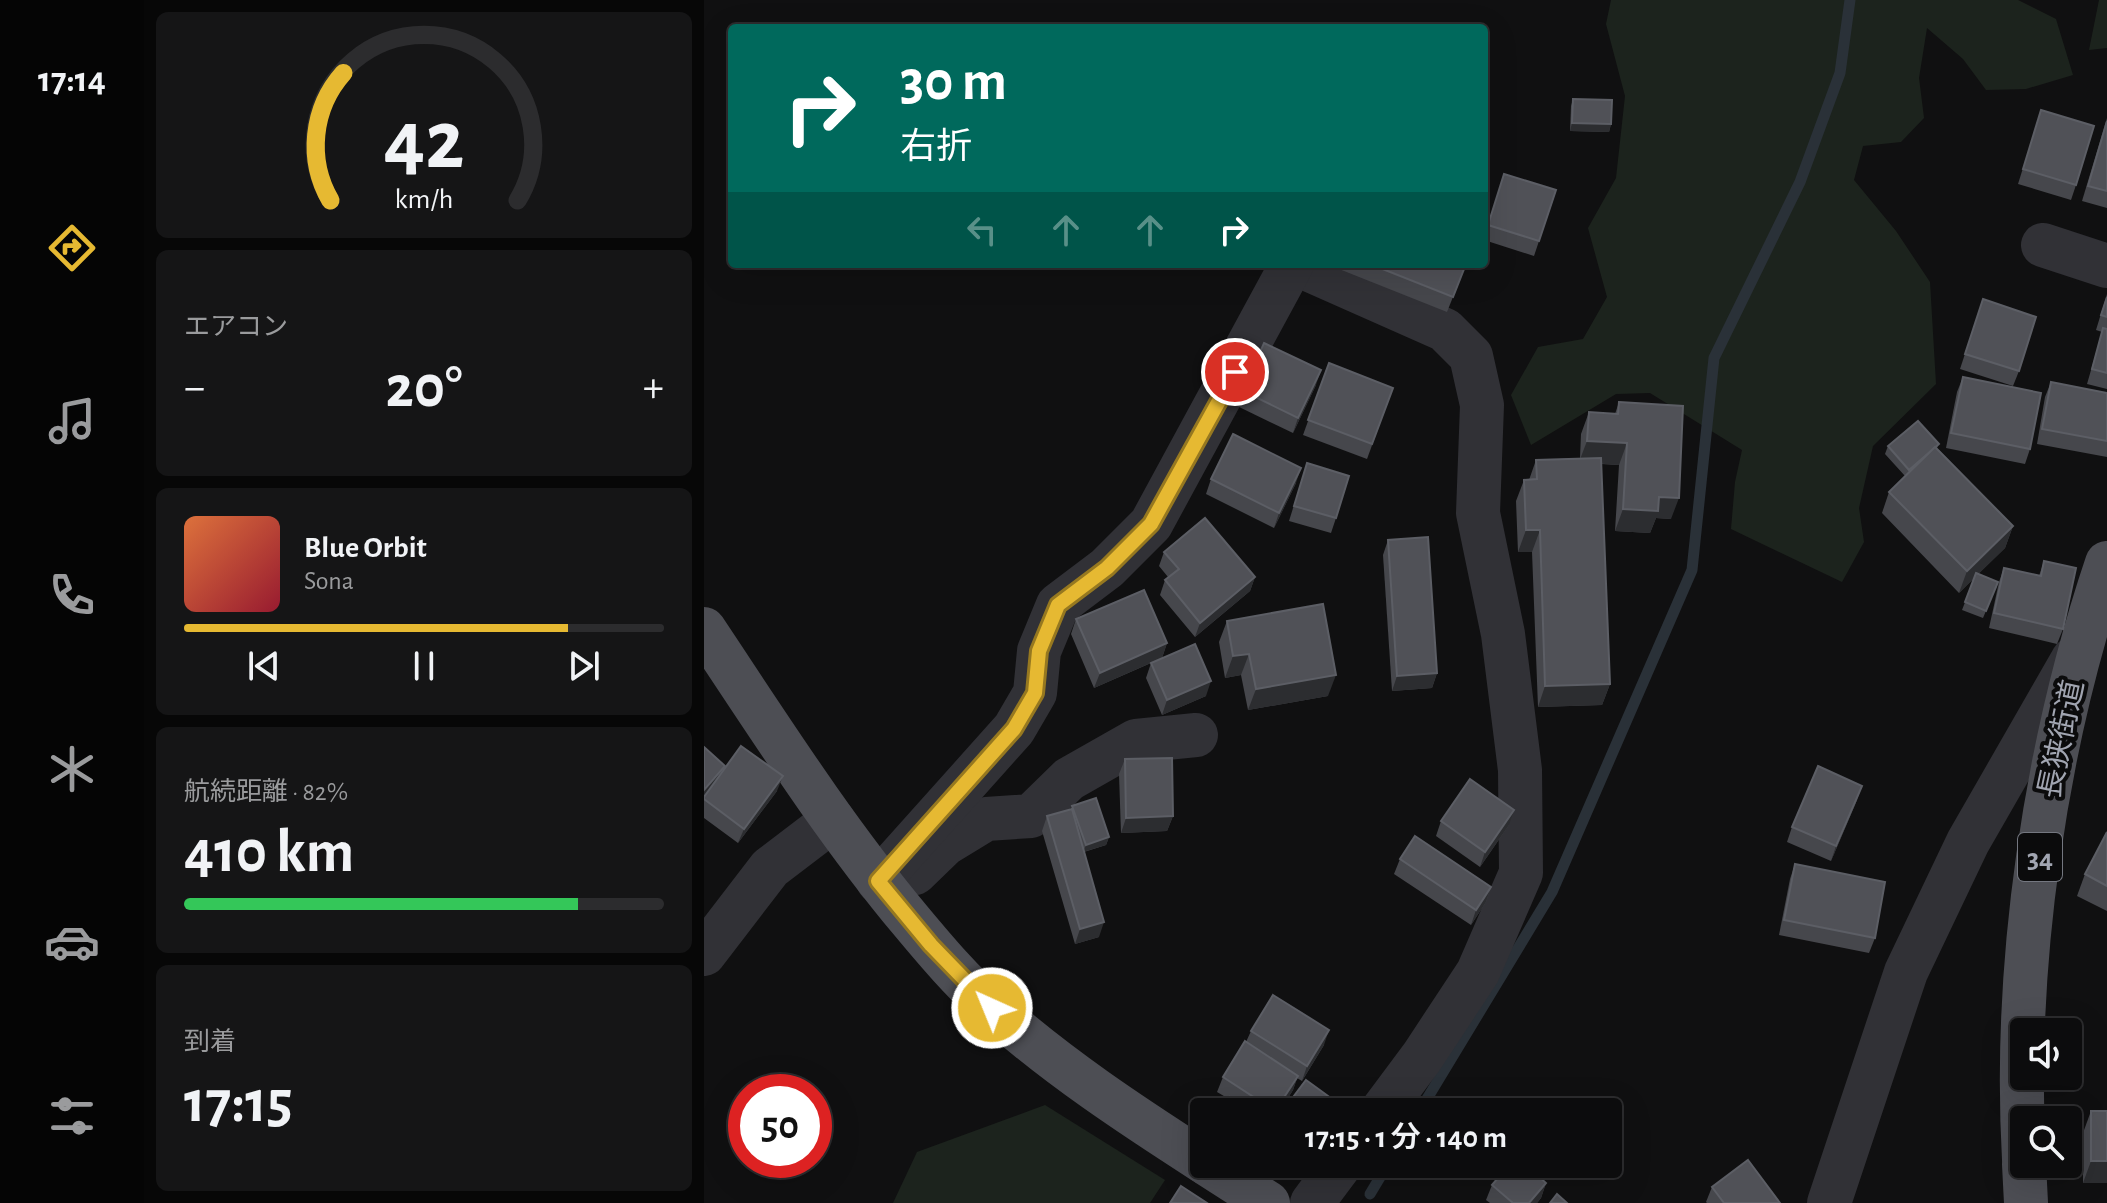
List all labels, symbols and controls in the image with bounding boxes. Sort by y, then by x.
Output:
text: 30 m [900,54,1007,110]
icon: right [768,56,872,160]
text: 17:14 [38,62,106,98]
text: 42 [383,100,465,184]
text: 右折 [900,129,972,165]
text: km/h [395,185,453,214]
icon: left [960,208,1004,252]
icon: ahead [1044,208,1088,252]
icon: ahead [1128,208,1172,252]
icon: right [1212,208,1256,252]
icon: directions [44,220,100,276]
text: エアコン [184,314,288,340]
pin [1201,338,1269,406]
icon: arrive [1213,350,1257,394]
text: 20° [385,358,463,418]
text: − [184,366,205,410]
text: + [643,366,664,410]
icon: music [44,393,100,449]
text: Blue Orbit [304,533,427,563]
icon: phone [44,567,100,623]
text: Sona [304,568,354,594]
icon: previous [242,644,286,688]
icon: pause [402,644,446,688]
icon: next [562,644,606,688]
street label: 長狭街道 [2033,677,2089,801]
icon: climate [44,741,100,797]
text: 航続距離 · 82% [184,779,348,805]
text: 410 km [184,823,354,883]
road number: 34 [2018,833,2062,881]
icon: car [44,914,100,970]
position arrow [950,966,1034,1050]
map controls [2010,1018,2082,1178]
button: sound [2010,1018,2082,1090]
text: 到着 [184,1029,236,1055]
text: 17:15 [184,1073,293,1133]
speed limit sign: 50 [728,1074,832,1178]
icon: filters [44,1088,100,1144]
button: search [2010,1106,2082,1178]
text: 17:15 · 1 分 · 140 m [1305,1123,1507,1153]

